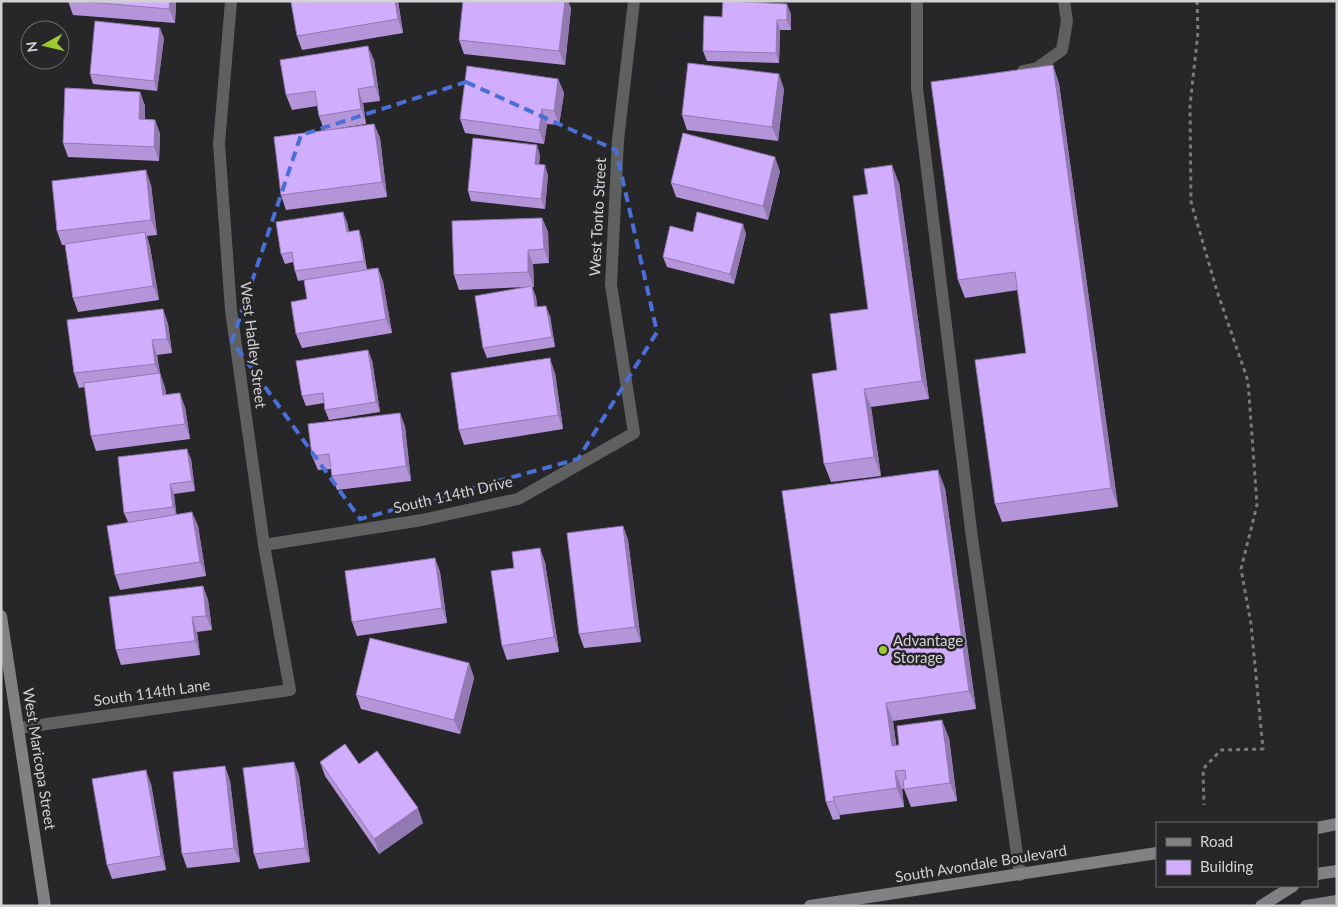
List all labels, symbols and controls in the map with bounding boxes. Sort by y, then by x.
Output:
north arrow [20,20,70,70]
text: N [22,40,41,53]
street label: West Tonto Street [585,157,609,277]
street label: West Hadley Street [237,281,271,410]
street label: South 114th Drive [391,472,514,517]
place label: Advantage Storage [893,631,963,666]
marker: Advantage Storage [877,644,889,656]
street label: South 114th Lane [92,675,211,709]
street label: West Maricopa Street [20,687,60,832]
legend [1156,822,1318,887]
text: Road [1200,832,1233,850]
street label: South Avondale Boulevard [894,841,1068,885]
text: Building [1200,857,1253,875]

